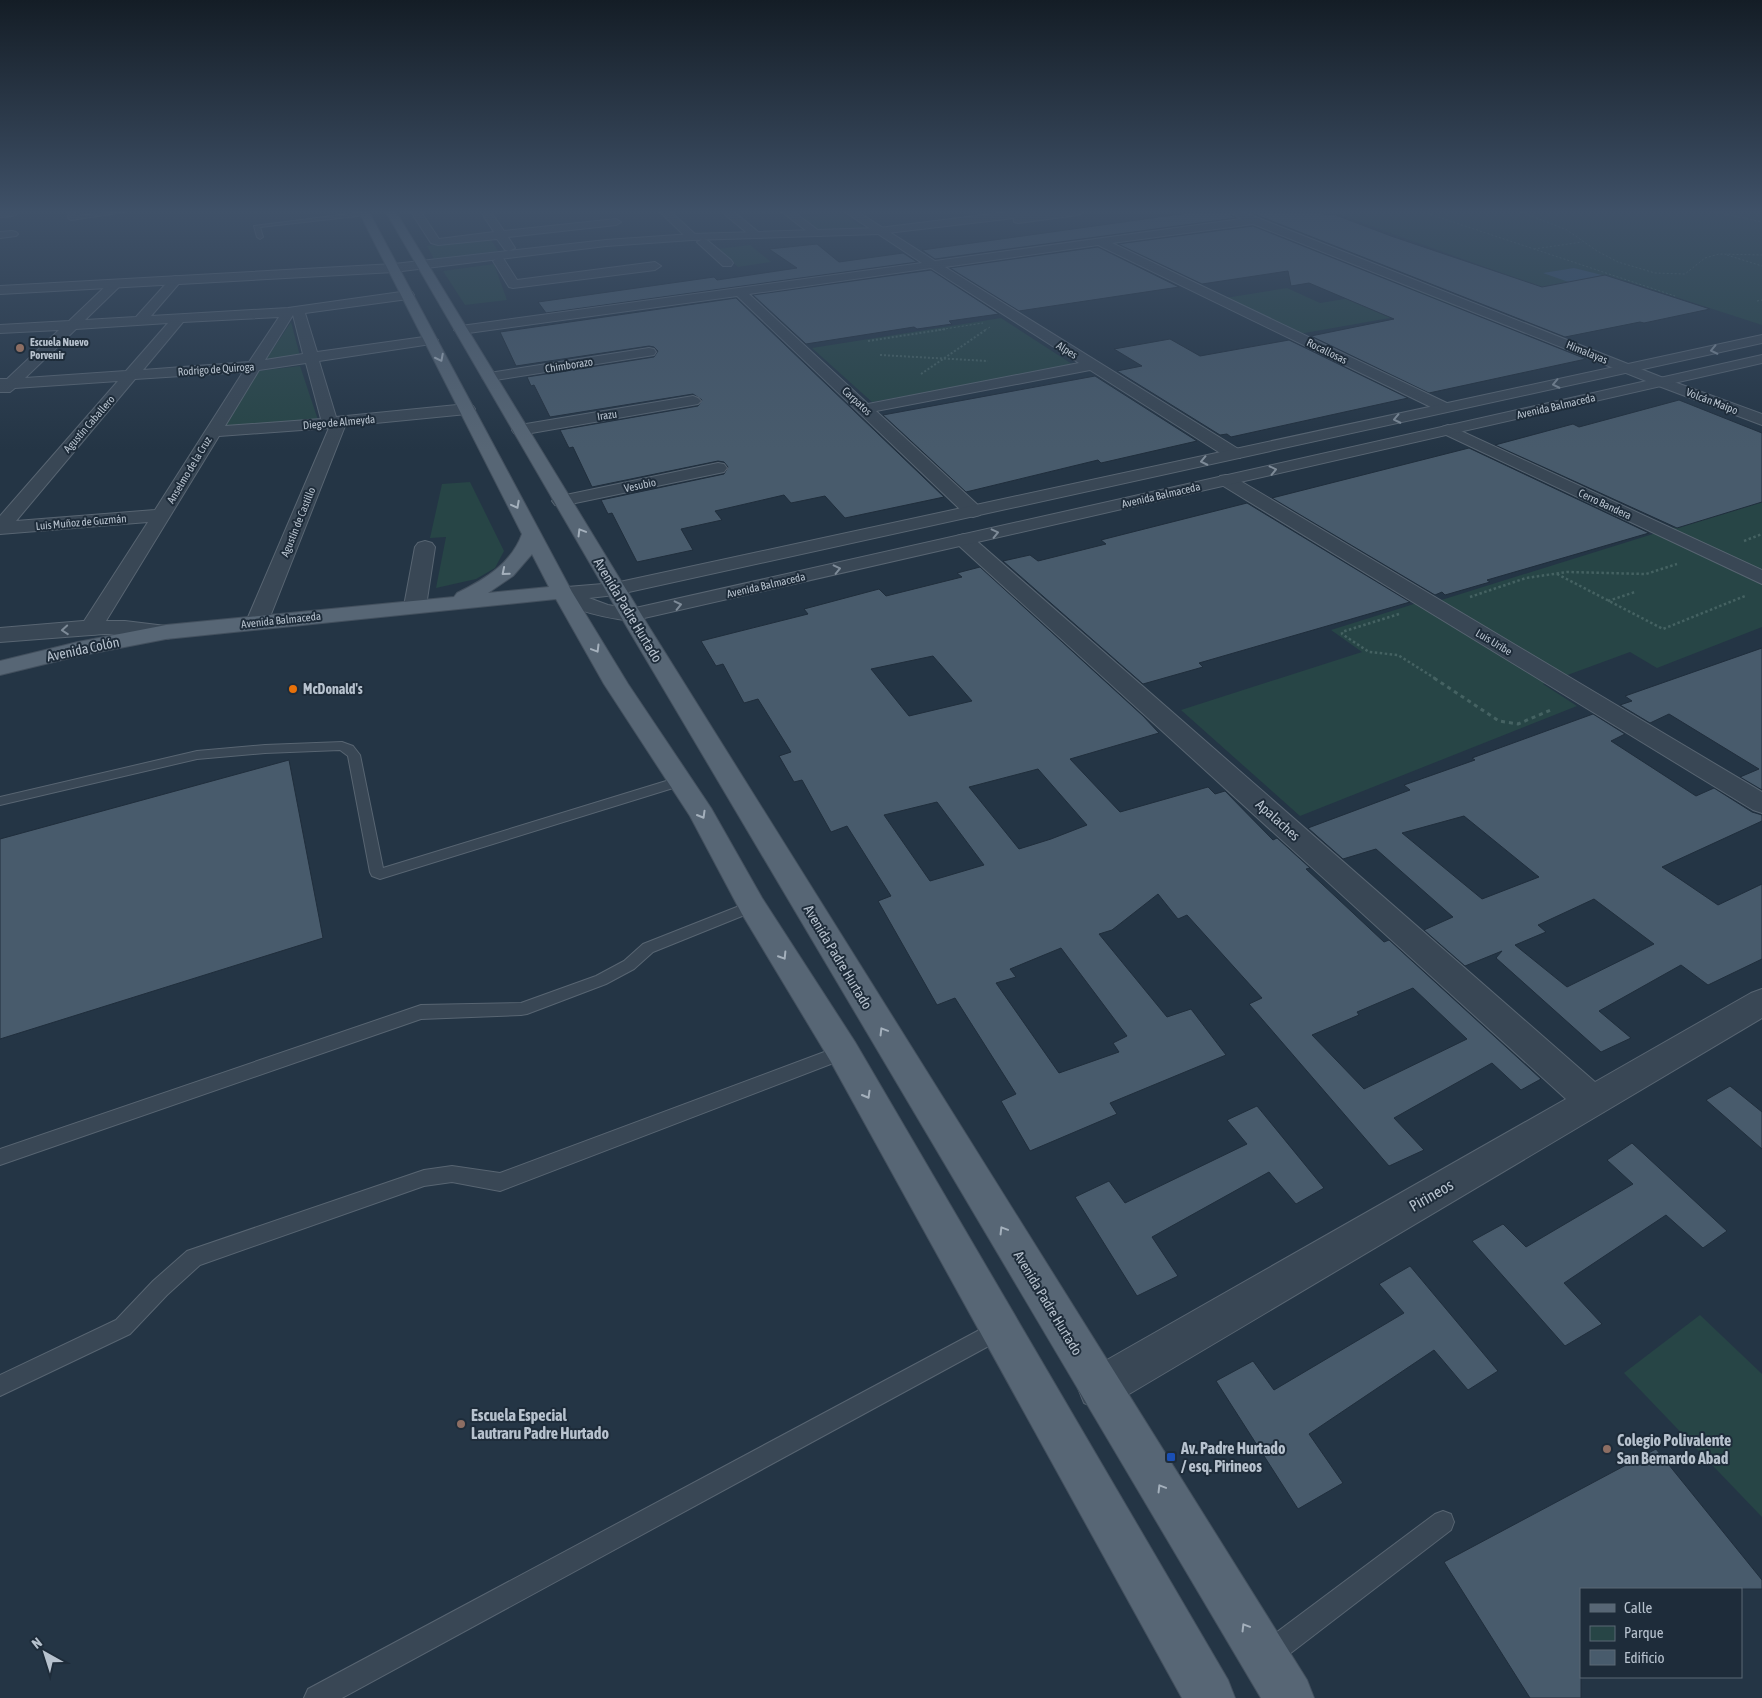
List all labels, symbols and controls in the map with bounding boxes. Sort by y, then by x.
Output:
place label: Escuela Nuevo Porvenir [30,336,89,361]
street label: Rocallosas [1305,336,1349,366]
street label: Himalayas [1565,338,1609,366]
street label: Alpes [1054,339,1080,361]
marker: Escuela Nuevo Porvenir [14,342,26,354]
one-way arrow [1710,344,1719,354]
one-way arrow [434,353,444,362]
street label: Chimborazo [544,355,594,375]
street label: Rodrigo de Quiroga [177,360,255,378]
one-way arrow [1551,379,1560,389]
street label: Carpatos [840,384,874,418]
street label: Volcán Maipo [1684,386,1740,416]
street label: Avenida Balmaceda [1516,391,1596,421]
street label: Agustín Caballero [61,393,117,455]
street label: Irazu [596,407,618,423]
street label: Diego de Almeyda [302,413,376,431]
one-way arrow [1392,413,1401,424]
street label: Anselmo de la Cruz [164,434,214,506]
one-way arrow [1199,455,1208,466]
one-way arrow [1269,465,1278,476]
street label: Vesubio [623,476,657,494]
street label: Avenida Balmaceda [1121,480,1201,510]
street label: Agustín de Castillo [279,485,317,559]
street label: Cerro Bandera [1577,486,1633,522]
one-way arrow [510,499,520,508]
street label: Luis Muñoz de Guzmán [35,512,127,532]
one-way arrow [991,528,1000,539]
one-way arrow [577,529,587,538]
street label: Avenida Padre Hurtado [591,555,665,665]
one-way arrow [832,564,841,575]
one-way arrow [501,567,510,576]
street label: Avenida Balmaceda [726,570,806,600]
one-way arrow [674,600,683,610]
street label: Avenida Balmaceda [241,610,321,630]
one-way arrow [61,625,69,636]
street label: Luis Uribe [1474,627,1514,657]
street label: Avenida Colón [45,634,121,664]
one-way arrow [589,643,599,652]
place label: McDonald's [303,681,363,697]
marker: McDonald's [287,683,299,695]
street label: Apalaches [1253,796,1303,844]
one-way arrow [696,810,706,819]
street label: Avenida Padre Hurtado [801,902,875,1012]
one-way arrow [777,951,786,960]
one-way arrow [879,1027,889,1036]
one-way arrow [861,1090,871,1099]
street label: Pirineos [1406,1175,1456,1215]
one-way arrow [1000,1226,1010,1235]
street label: Avenida Padre Hurtado [1011,1248,1085,1358]
place label: Escuela Especial Lautraru Padre Hurtado [471,1406,609,1442]
marker: Escuela Especial Lautraru Padre Hurtado [455,1418,467,1430]
place label: Colegio Polivalente San Bernardo Abad [1617,1431,1731,1467]
place label: Av. Padre Hurtado / esq. Pirineos [1180,1439,1286,1475]
marker: Colegio Polivalente San Bernardo Abad [1601,1443,1613,1455]
marker: Av. Padre Hurtado / esq. Pirineos [1165,1451,1177,1463]
one-way arrow [1157,1484,1167,1493]
legend [1580,1588,1742,1678]
text: Calle [1624,1599,1653,1616]
one-way arrow [1242,1623,1252,1632]
text: Parque [1624,1624,1664,1641]
north arrow [20,1628,70,1678]
text: N [29,1634,45,1652]
text: Edificio [1624,1649,1665,1666]

